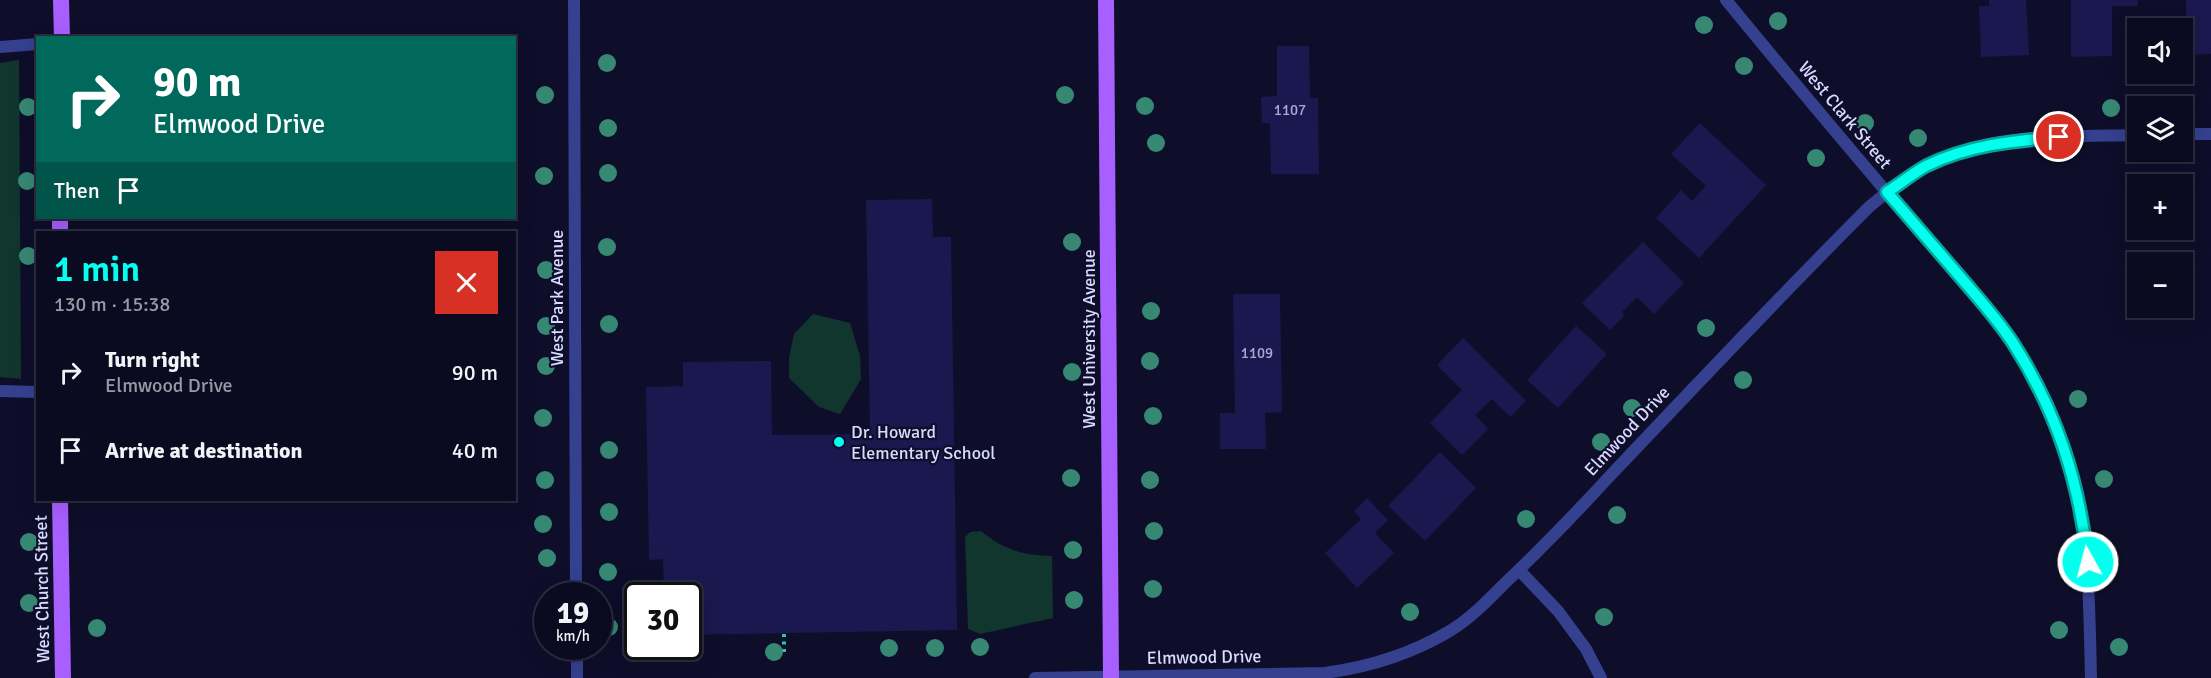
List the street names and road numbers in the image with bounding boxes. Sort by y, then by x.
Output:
street label: West Clark Street [1794,57,1896,173]
street label: West Park Avenue [546,230,568,366]
street label: West University Avenue [1078,249,1100,429]
street label: Elmwood Drive [1580,382,1674,480]
street label: West Church Street [30,515,54,663]
street label: Elmwood Drive [1146,645,1262,669]

